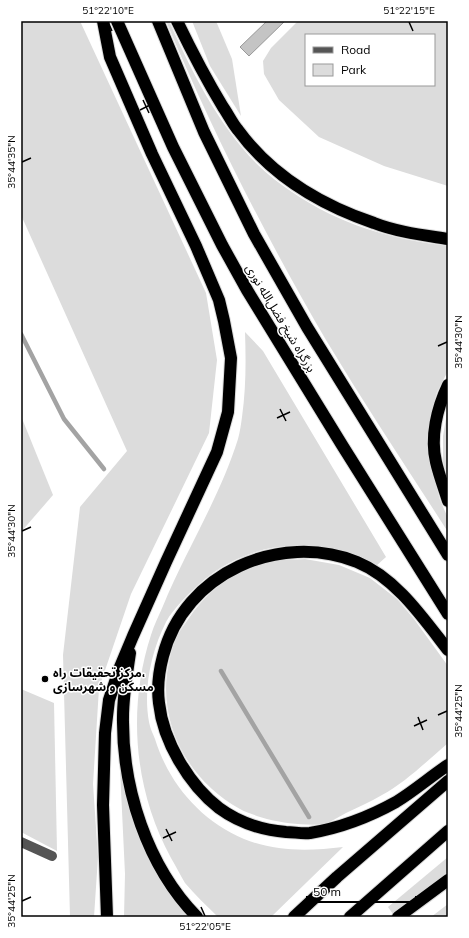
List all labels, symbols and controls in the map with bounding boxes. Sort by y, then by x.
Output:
text: 51°22'10"E [82,4,134,17]
text: 51°22'15"E [383,4,435,17]
legend [305,34,435,86]
text: Road [341,42,370,57]
text: Park [341,62,367,77]
text: 35°44'35"N [5,135,18,189]
street label: بزرگراه شیخ فضل‌الله نوری [241,261,319,376]
text: 35°44'30"N [452,315,465,369]
text: 35°44'30"N [5,504,18,558]
place label: مرکز تحقیقات راه، مسکن و شهرسازی [53,665,154,694]
marker: مرکز تحقیقات راه، مسکن و شهرسازی [40,674,50,684]
text: 35°44'25"N [452,684,465,738]
text: 35°44'25"N [5,874,18,928]
scale bar [307,878,416,904]
text: 50 m [313,884,341,899]
text: 51°22'05"E [179,920,231,933]

